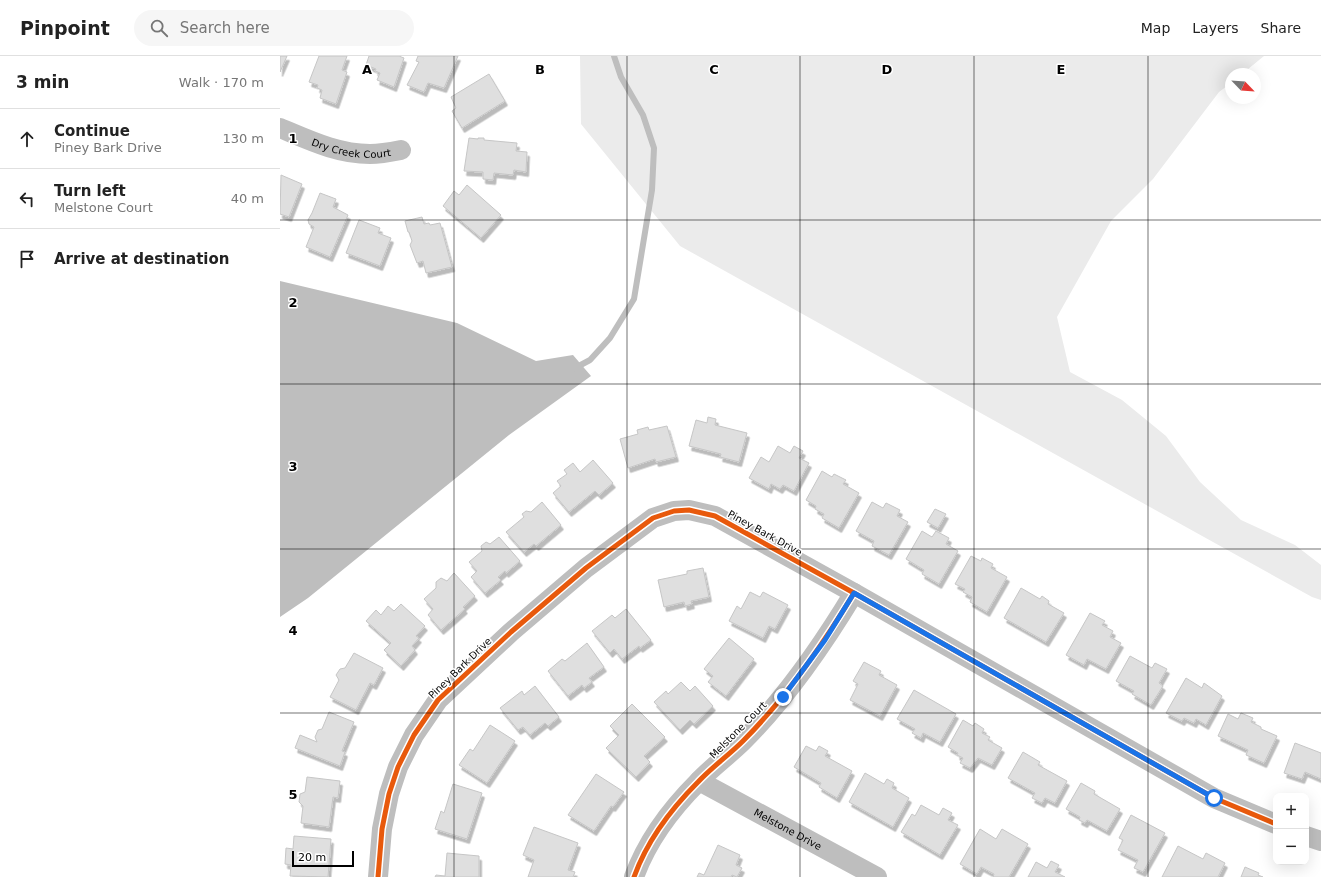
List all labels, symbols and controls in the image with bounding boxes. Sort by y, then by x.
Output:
search box [134,10,414,46]
text: Pinpoint [20,17,110,39]
icon: search [148,17,170,39]
text: Search here [180,19,270,37]
text: Map [1141,20,1170,36]
text: Layers [1192,20,1239,36]
text: Share [1261,20,1301,36]
text: A [362,62,372,77]
text: B [535,62,545,77]
text: C [709,62,719,77]
text: D [882,62,893,77]
text: E [1057,62,1065,77]
north arrow [1225,68,1261,104]
text: 3 min [16,72,69,92]
text: Walk · 170 m [179,75,264,90]
text: Continue [54,122,130,140]
icon: ahead [16,128,38,150]
text: 130 m [222,131,264,146]
text: 1 [288,131,298,146]
street label: Dry Creek Court [310,136,392,160]
text: Piney Bark Drive [54,140,162,155]
text: Turn left [54,182,126,200]
icon: left [16,188,38,210]
text: 40 m [231,191,264,206]
text: Melstone Court [54,200,153,215]
icon: arrive [16,248,38,270]
text: Arrive at destination [54,250,229,268]
text: 2 [288,295,298,310]
text: 3 [288,459,298,474]
street label: Piney Bark Drive [726,508,804,558]
text: 4 [288,623,298,638]
street label: Piney Bark Drive [426,635,494,701]
route end [774,688,792,706]
street label: Melstone Court [707,699,769,761]
text: 5 [288,787,298,802]
route start [1205,789,1223,807]
map controls [1273,793,1309,865]
button: + [1273,793,1309,829]
street label: Melstone Drive [752,806,824,852]
button: − [1273,829,1309,865]
scale bar [292,849,354,868]
text: 20 m [298,851,326,864]

